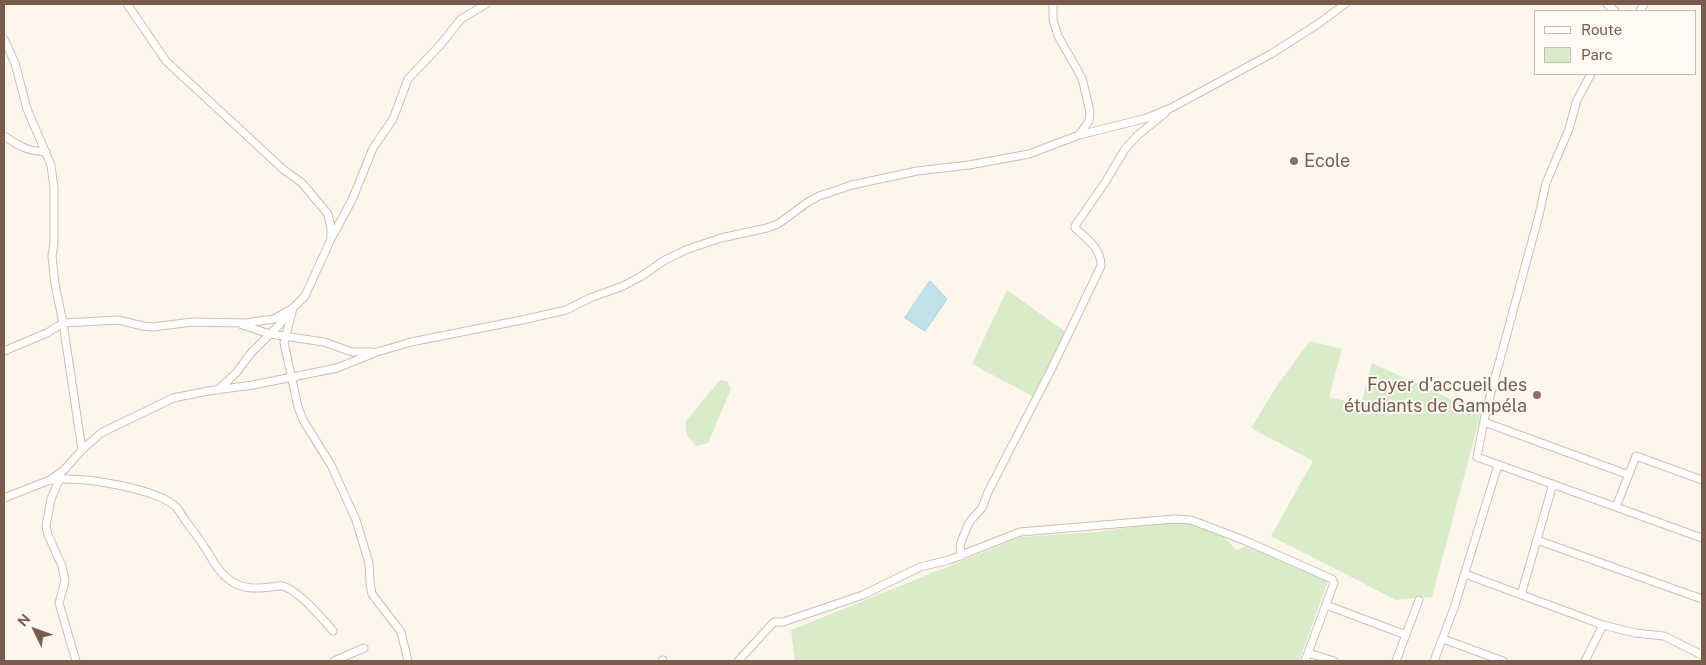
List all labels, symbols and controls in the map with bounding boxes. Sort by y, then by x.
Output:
legend [1534,10,1696,75]
text: Route [1581,21,1622,38]
text: Parc [1581,46,1613,63]
place label: Ecole [1304,150,1350,172]
marker: Ecole [1288,155,1300,167]
place label: Foyer d'accueil des étudiants de Gampéla [1344,374,1527,416]
marker: Foyer d'accueil des étudiants de Gampéla [1531,389,1543,401]
north arrow [10,605,60,655]
text: N [14,611,33,629]

